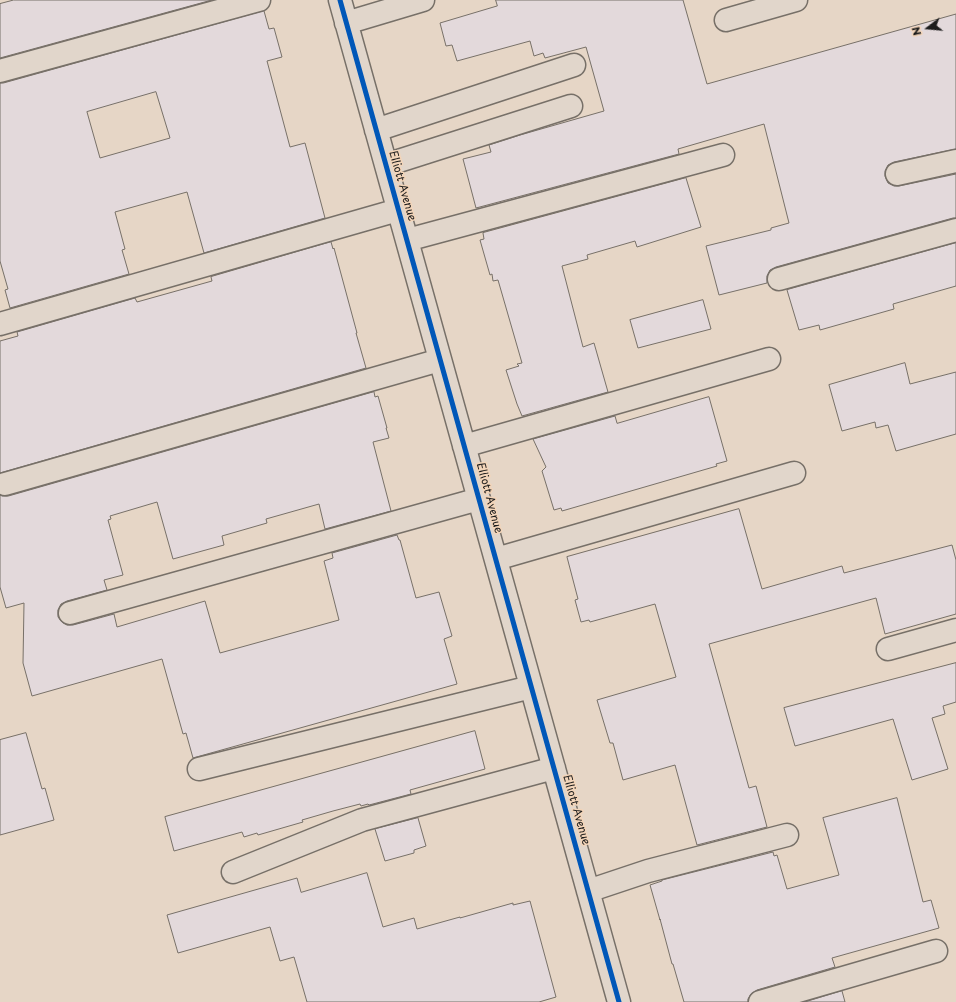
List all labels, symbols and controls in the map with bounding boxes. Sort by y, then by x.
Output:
north arrow [908,8,948,48]
text: N [907,25,925,38]
street label: Elliott Avenue [386,149,418,223]
street label: Elliott Avenue [473,461,505,535]
street label: Elliott Avenue [560,773,592,847]

